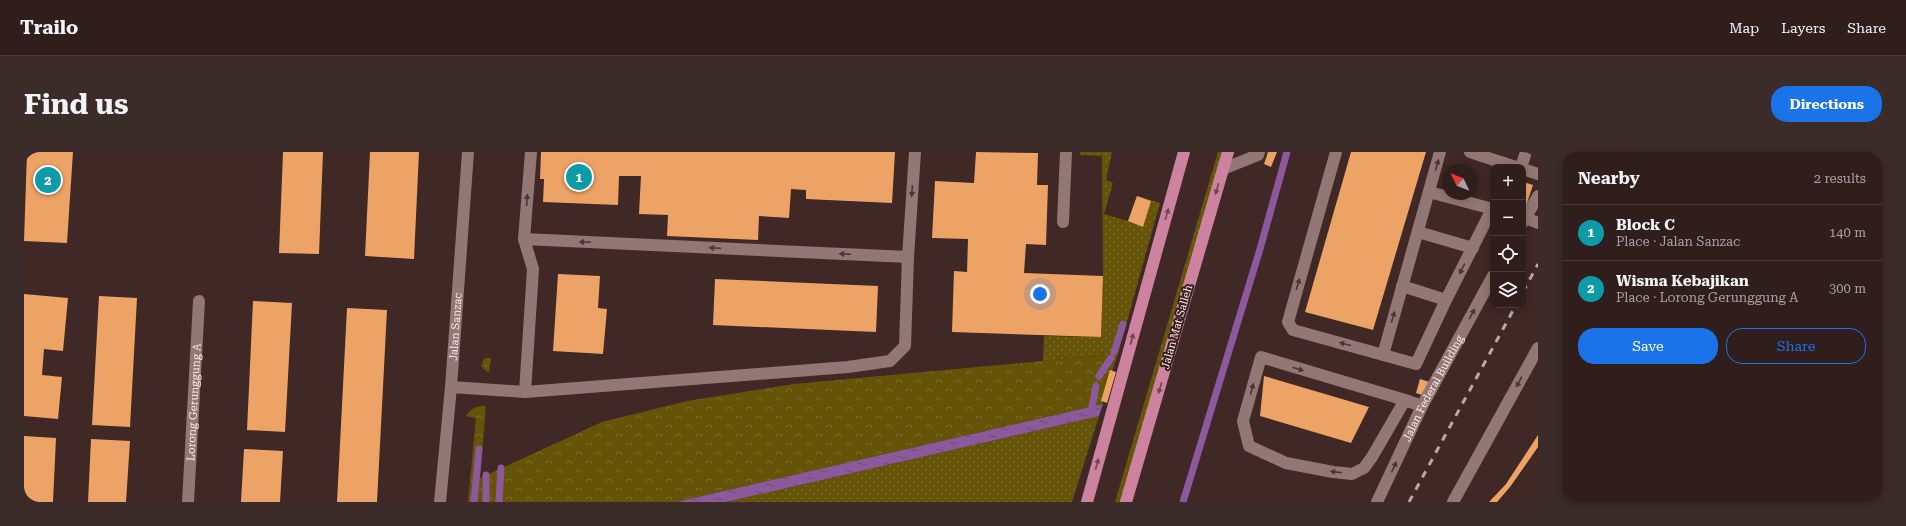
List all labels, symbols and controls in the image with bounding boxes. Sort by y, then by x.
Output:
text: Trailo [20,16,78,39]
text: Map [1729,20,1759,36]
text: Layers [1781,20,1825,36]
text: Share [1847,20,1886,36]
button: Directions [1771,86,1882,122]
text: Find us [24,88,128,121]
one-way arrow [1434,159,1440,171]
pin: 1 [566,162,592,192]
north arrow [1442,164,1478,200]
map controls [1490,164,1526,308]
button: + [1490,164,1526,200]
pin: 2 [35,165,61,195]
text: Nearby [1578,168,1640,188]
text: 2 results [1814,171,1866,186]
one-way arrow [1214,184,1220,196]
one-way arrow [909,185,916,197]
one-way arrow [524,194,531,206]
button: − [1490,200,1526,236]
one-way arrow [1164,208,1170,220]
text: Block C [1616,216,1675,234]
text: 1 [1587,225,1595,240]
text: 140 m [1829,225,1866,240]
text: Place · Jalan Sanzac [1616,234,1740,249]
button: locate [1490,236,1526,272]
one-way arrow [578,239,591,245]
one-way arrow [709,245,721,252]
one-way arrow [839,251,851,258]
one-way arrow [1459,263,1465,275]
button: layers [1490,272,1526,308]
text: Wisma Kebajikan [1616,272,1749,290]
one-way arrow [1295,278,1301,290]
text: 2 [1587,281,1595,296]
text: 300 m [1829,281,1866,296]
street label: Jalan Mat Salleh [1159,283,1195,371]
your location [1030,284,1050,304]
text: Place · Lorong Gerunggung A [1616,290,1798,305]
street label: Jalan Sanzac [446,292,464,361]
one-way arrow [1469,308,1476,320]
one-way arrow [1390,311,1396,323]
button: Save [1578,328,1718,364]
button: Share [1726,328,1866,364]
street label: Jalan Federal Building [1400,332,1466,443]
one-way arrow [1129,333,1135,345]
one-way arrow [1339,341,1351,347]
street label: Lorong Gerunggung A [184,343,203,461]
one-way arrow [1293,366,1305,372]
one-way arrow [1516,377,1523,388]
one-way arrow [1157,382,1163,394]
one-way arrow [1249,383,1255,395]
one-way arrow [1094,458,1100,470]
one-way arrow [1391,461,1397,472]
one-way arrow [1330,469,1342,475]

